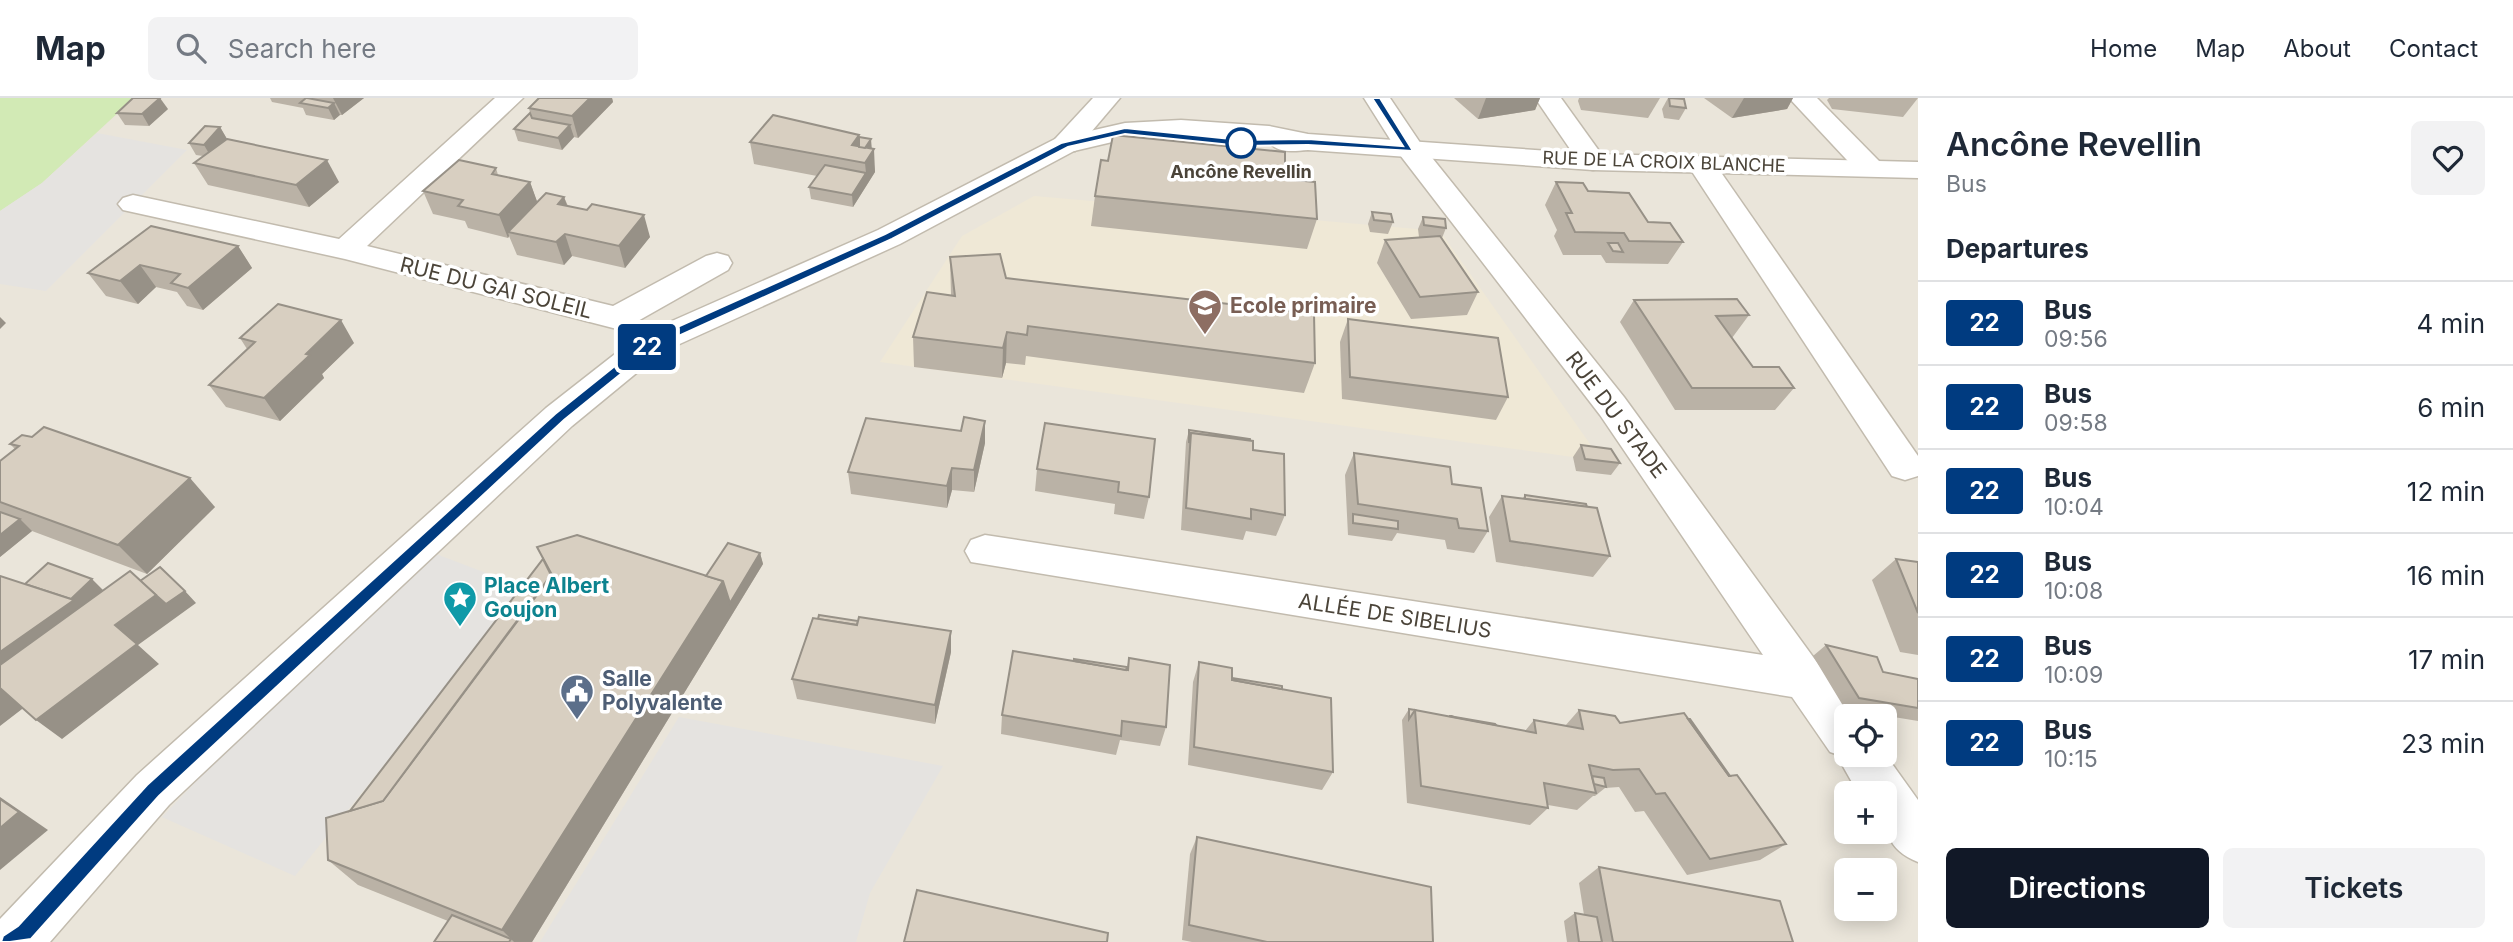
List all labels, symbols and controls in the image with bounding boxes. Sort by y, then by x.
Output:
search box [148,17,638,80]
text: Map [35,28,106,68]
icon: search [172,29,210,67]
text: Search here [228,33,376,64]
text: Home [2090,34,2157,63]
text: Map [2195,34,2245,63]
text: About [2283,34,2351,63]
text: Contact [2389,34,2478,63]
button: heart [2411,121,2485,195]
text: Ancône Revellin [1946,124,2202,164]
marker: Ancône Revellin [1226,128,1256,158]
street label: RUE DE LA CROIX BLANCHE [1542,147,1786,176]
place label: Ancône Revellin [1170,161,1312,182]
text: Bus [1946,170,1987,198]
text: Departures [1946,233,2089,264]
street label: RUE DU GAI SOLEIL [397,252,595,323]
school or university icon: Ecole primaire [1186,287,1224,336]
place label: Ecole primaire [1230,293,1376,318]
text: Bus [2044,294,2092,325]
text: 22 [1969,308,2000,337]
text: 4 min [2416,308,2485,339]
line badge: 22 [616,324,678,370]
text: 09:56 [2044,325,2108,353]
text: 22 [632,332,662,361]
street label: RUE DU STADE [1561,347,1672,483]
text: Bus [2044,378,2092,409]
text: 22 [1969,392,2000,421]
text: 6 min [2417,392,2485,423]
text: 09:58 [2044,409,2108,437]
text: Bus [2044,462,2092,493]
text: 22 [1969,476,2000,505]
text: 12 min [2407,476,2485,507]
text: 10:04 [2044,493,2104,521]
text: Bus [2044,546,2092,577]
text: 22 [1969,560,2000,589]
text: 16 min [2407,560,2485,591]
place label: Place Albert Goujon [484,573,609,622]
text: 10:08 [2044,577,2103,605]
place icon: Place Albert Goujon [441,579,479,628]
street label: ALLÉE DE SIBELIUS [1297,587,1494,643]
text: Bus [2044,630,2092,661]
text: 22 [1969,644,2000,673]
text: 17 min [2408,644,2485,675]
text: 10:09 [2044,661,2103,689]
place label: Salle Polyvalente [602,666,723,715]
public building icon: Salle Polyvalente [558,672,596,721]
map controls [1834,704,1897,921]
button: locate [1834,704,1897,767]
text: Bus [2044,714,2092,745]
text: 22 [1969,728,2000,757]
text: 23 min [2401,728,2485,759]
text: 10:15 [2044,745,2098,773]
button: + [1834,781,1897,844]
button: Directions [1946,848,2209,928]
button: Tickets [2223,848,2485,928]
button: − [1834,858,1897,921]

